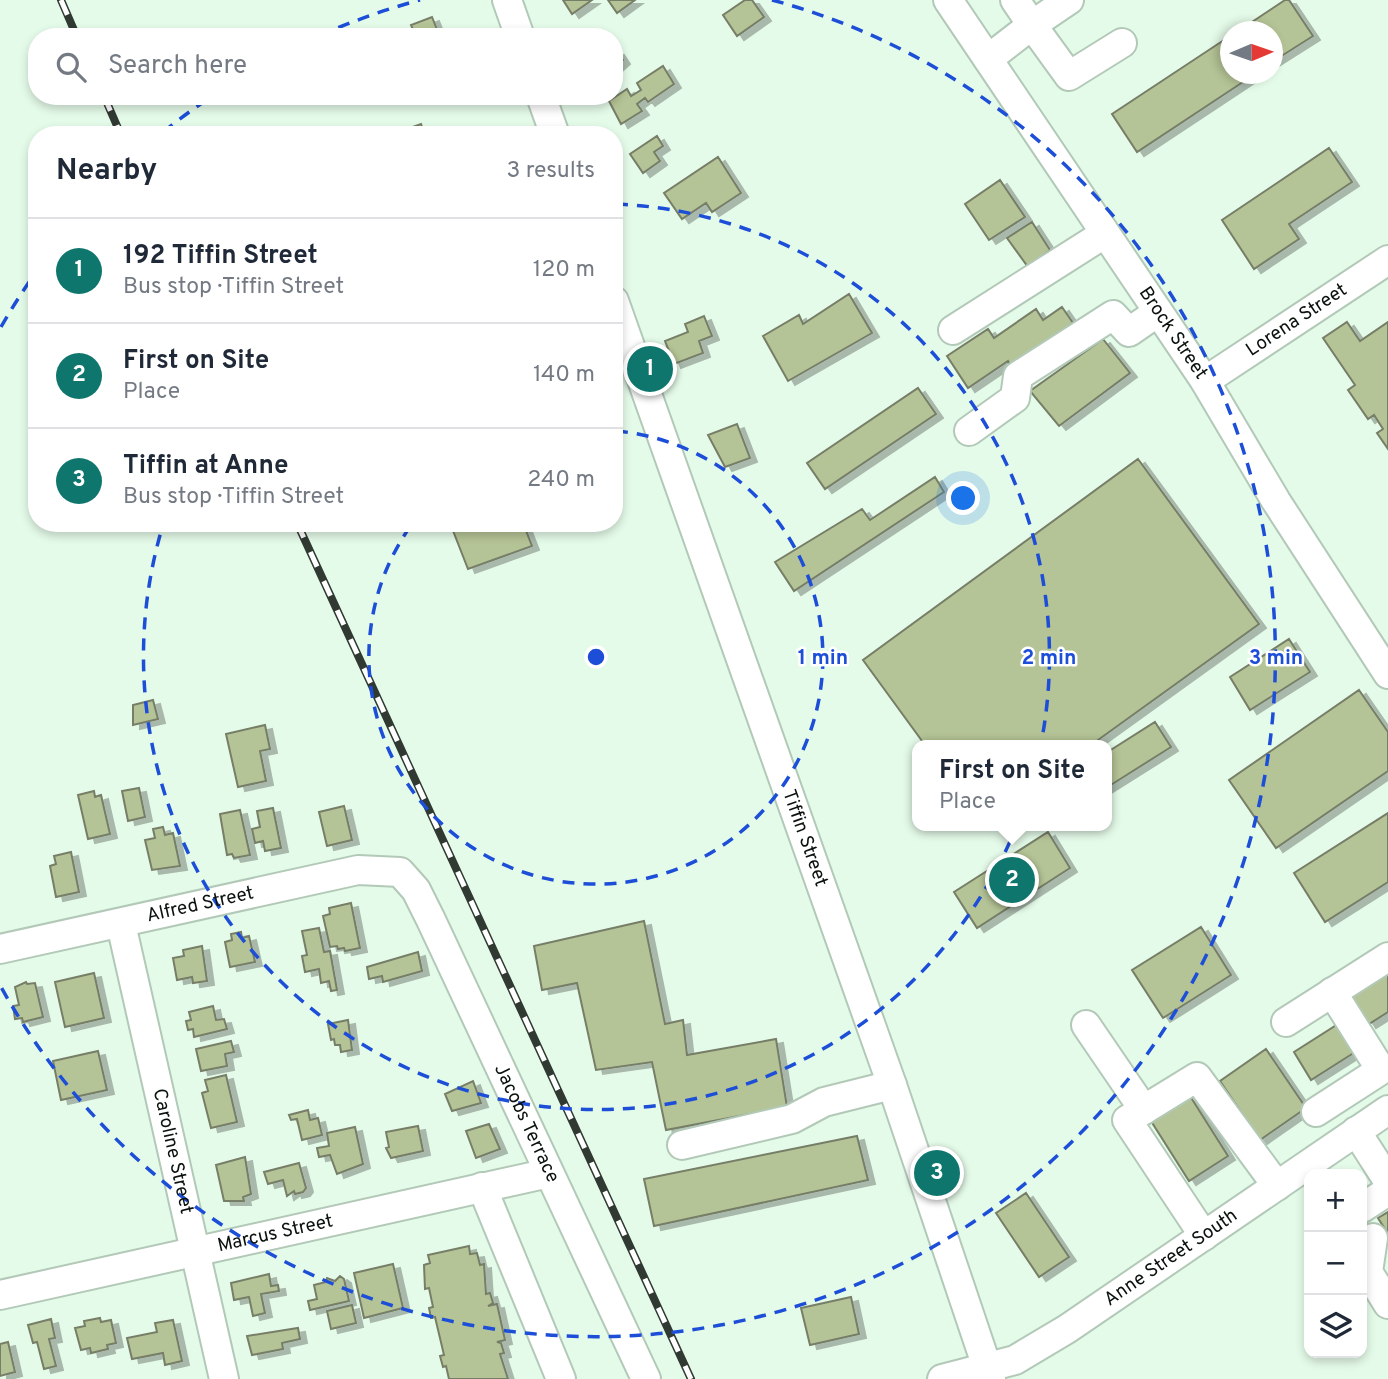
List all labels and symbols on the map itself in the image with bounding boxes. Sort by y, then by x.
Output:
north arrow [1220,21,1283,84]
street label: Lorena Street [1242,278,1352,362]
street label: Brock Street [1133,282,1213,384]
pin: 1 [627,343,673,395]
your location [946,481,980,515]
centre of rings [584,645,608,669]
text: 1 min [798,645,848,672]
text: 2 min [1022,645,1076,672]
text: 3 min [1249,645,1303,672]
street label: Tiffin Street [776,787,833,890]
pin: 2 [989,854,1035,906]
street label: Alfred Street [144,881,256,928]
street label: Jacobs Terrace [488,1060,564,1187]
street label: Caroline Street [147,1086,198,1216]
pin: 3 [914,1147,960,1199]
street label: Anne Street South [1100,1204,1242,1312]
street label: Marcus Street [215,1209,335,1258]

